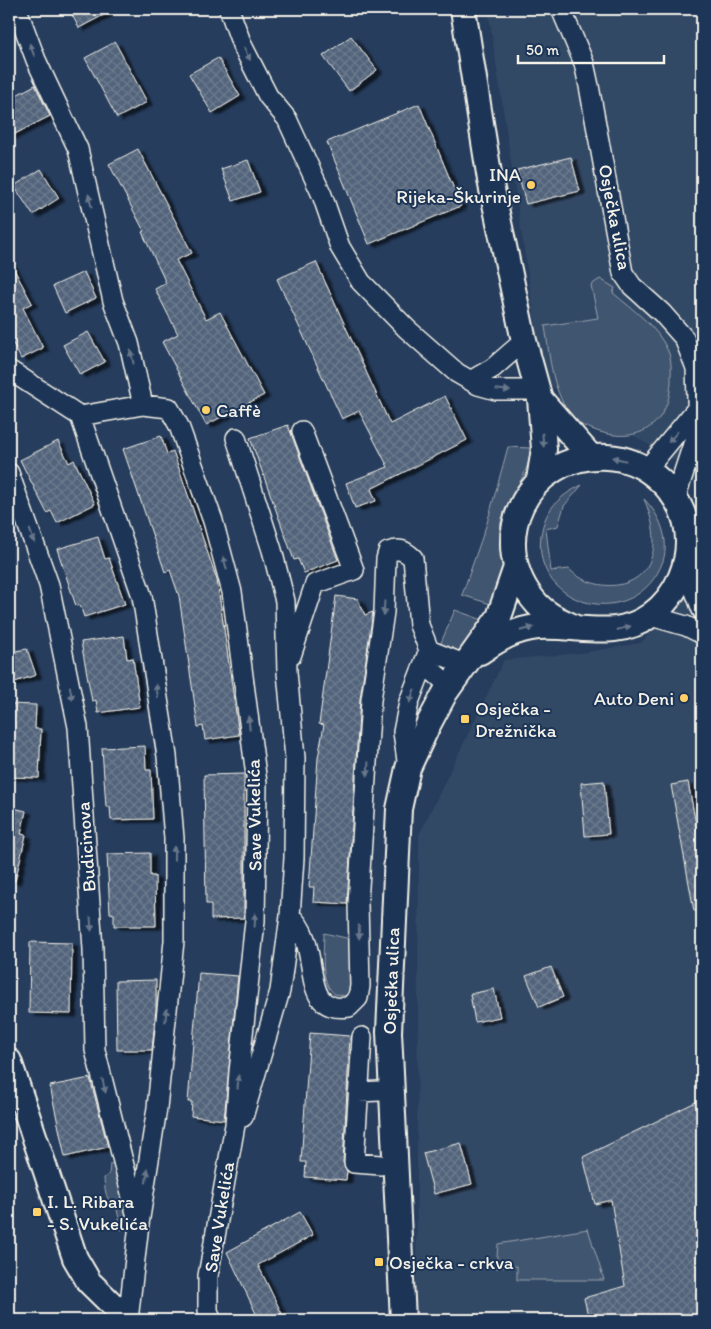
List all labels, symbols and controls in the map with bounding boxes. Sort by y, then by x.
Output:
scale bar [518,32,665,64]
text: 50 m [526,41,559,59]
one-way arrow [28,42,36,57]
one-way arrow [243,47,251,61]
street label: Osječka ulica [593,162,637,272]
place label: INA Rijeka-Škurinje [396,163,521,208]
marker: INA Rijeka-Škurinje [525,179,537,191]
one-way arrow [86,193,94,208]
one-way arrow [128,350,136,365]
one-way arrow [495,386,511,394]
place label: Caffè [216,399,261,422]
marker: Caffè [200,404,212,416]
one-way arrow [667,431,678,444]
one-way arrow [539,432,547,448]
one-way arrow [612,455,627,463]
one-way arrow [29,528,36,543]
one-way arrow [220,555,228,570]
one-way arrow [379,600,387,616]
one-way arrow [616,623,631,631]
one-way arrow [519,625,534,633]
one-way arrow [152,683,160,699]
one-way arrow [68,685,76,701]
place label: Auto Deni [594,687,674,710]
one-way arrow [408,688,415,703]
marker: Auto Deni [678,692,690,704]
place label: Osječka - Drežnička [475,697,557,742]
marker: Osječka - Drežnička [459,713,471,725]
one-way arrow [245,715,253,731]
street label: Save Vukelića [242,759,266,871]
one-way arrow [364,762,372,778]
street label: Budicinova [71,801,101,893]
one-way arrow [170,845,178,861]
one-way arrow [251,912,259,928]
one-way arrow [87,917,95,933]
one-way arrow [356,924,364,940]
street label: Osječka ulica [378,927,404,1035]
one-way arrow [163,1007,171,1023]
one-way arrow [234,1074,242,1090]
one-way arrow [100,1078,108,1093]
street label: Save Vukelića [199,1160,239,1274]
one-way arrow [143,1168,151,1184]
place label: I. L. Ribara - S. Vukelića [47,1190,148,1235]
marker: I. L. Ribara - S. Vukelića [31,1206,43,1218]
place label: Osječka - crkva [389,1251,514,1274]
marker: Osječka - crkva [373,1256,385,1268]

